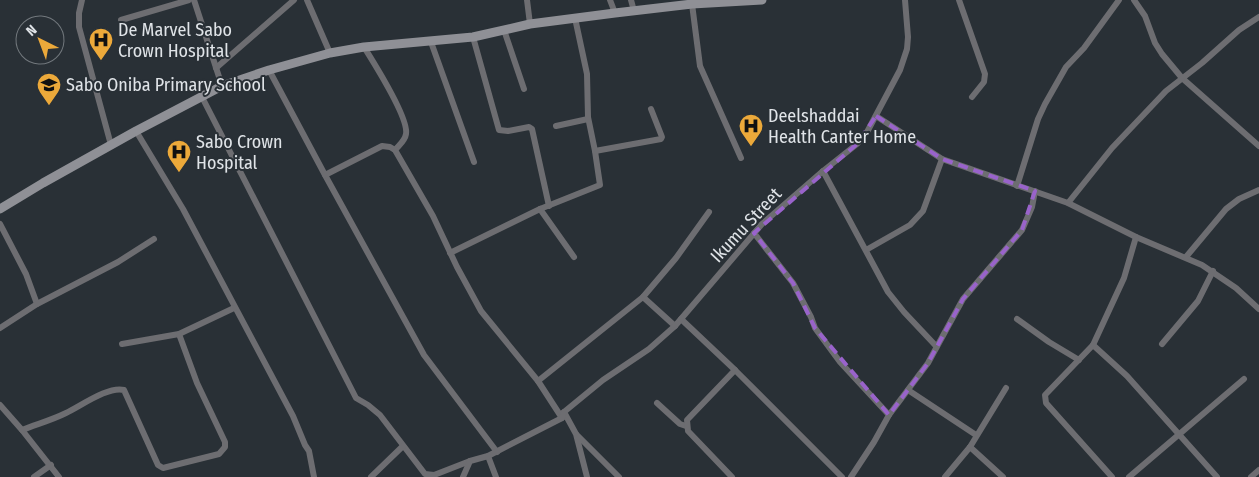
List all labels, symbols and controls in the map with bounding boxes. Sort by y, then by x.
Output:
north arrow [15,15,65,65]
place label: De Marvel Sabo Crown Hospital [118,19,232,62]
text: N [23,22,40,40]
hospital icon: De Marvel Sabo Crown Hospital [88,27,114,61]
school or university icon: Sabo Oniba Primary School [36,72,62,106]
place label: Sabo Oniba Primary School [66,74,266,96]
place label: Deelshaddai Health Canter Home [768,105,916,148]
hospital icon: Deelshaddai Health Canter Home [738,113,764,147]
place label: Sabo Crown Hospital [196,131,282,174]
hospital icon: Sabo Crown Hospital [166,139,192,173]
street label: Ikumu Street [706,183,786,267]

